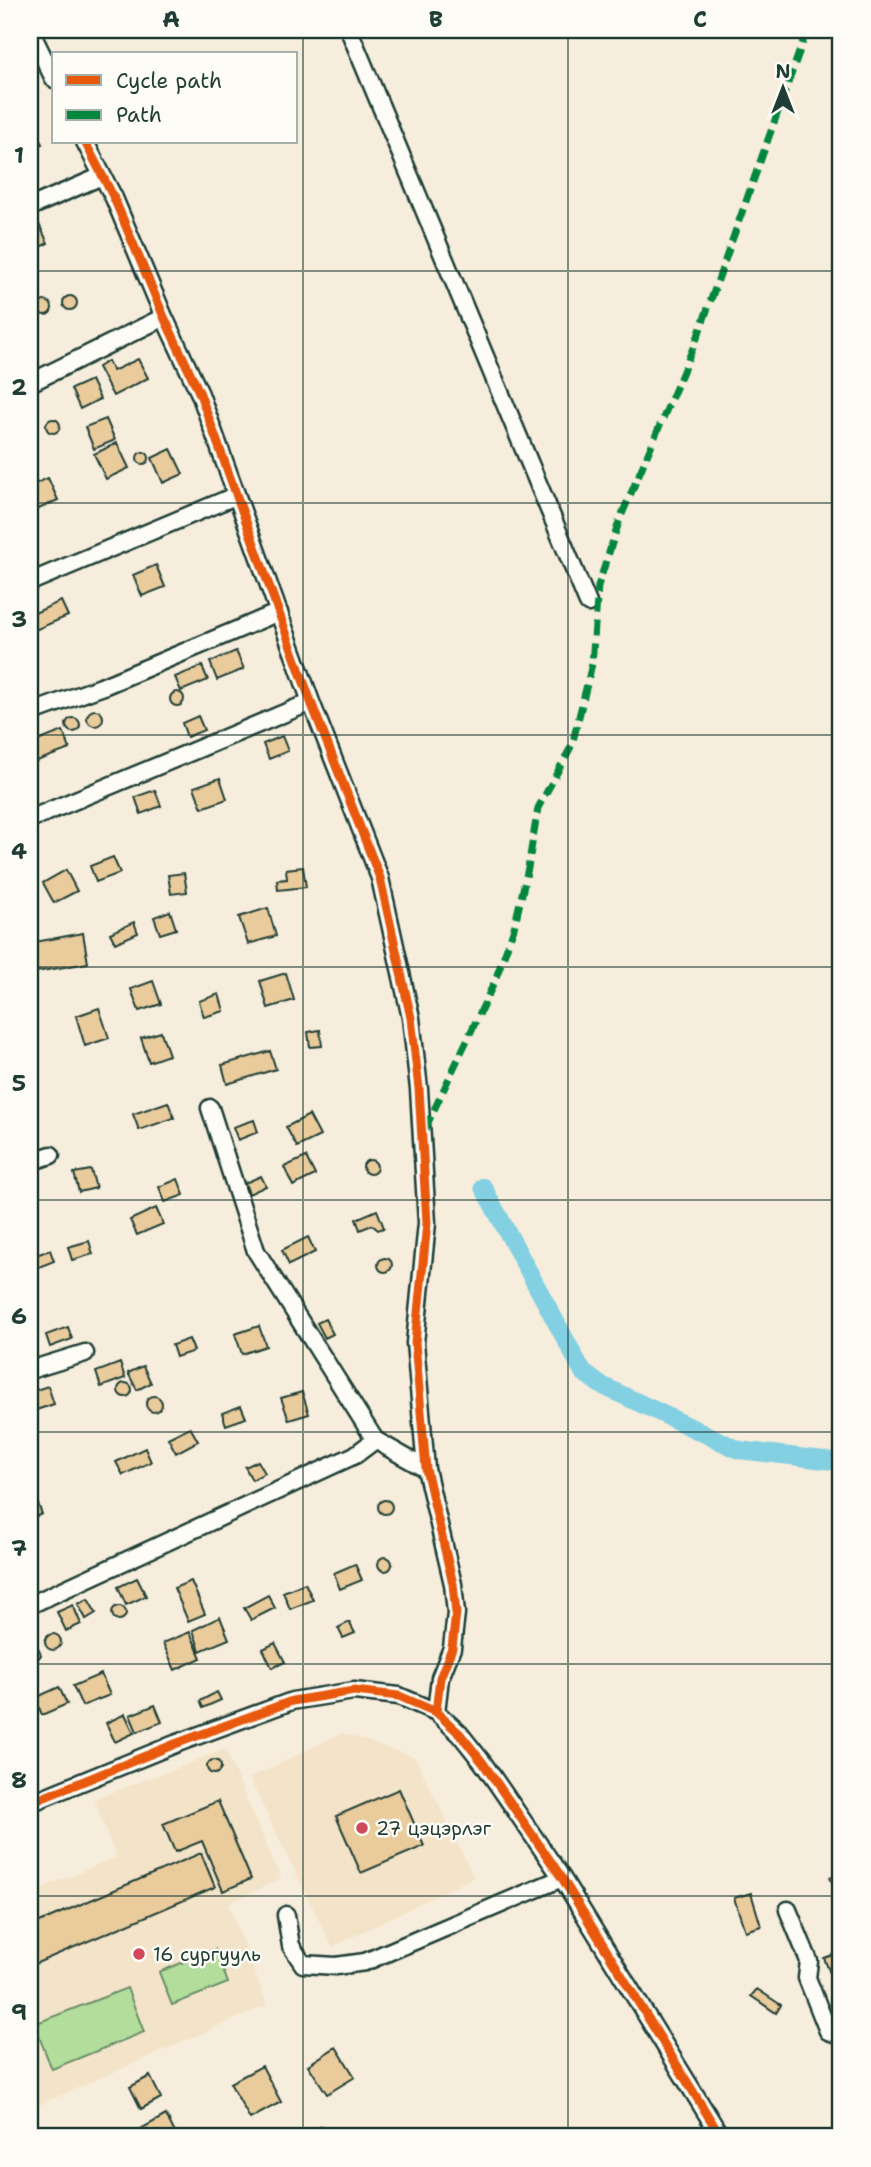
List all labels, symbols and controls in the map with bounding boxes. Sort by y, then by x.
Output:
text: A [162,4,180,34]
text: B [429,4,443,34]
text: C [693,4,707,34]
legend [52,52,298,144]
north arrow [748,52,818,122]
text: N [775,59,791,84]
text: Cycle path [116,67,222,95]
text: Path [116,101,162,129]
text: 1 [14,140,24,170]
text: 2 [11,372,27,402]
text: 3 [11,604,27,634]
text: 4 [11,836,27,866]
text: 5 [12,1068,26,1098]
text: 6 [11,1301,27,1331]
text: 7 [11,1533,27,1563]
text: 8 [11,1765,27,1795]
place label: 27 цэцэрлэг [376,1816,492,1841]
marker: 27 цэцэрлэг [354,1820,370,1836]
place label: 16 сургууль [153,1942,261,1967]
marker: 16 сургууль [131,1946,147,1962]
text: 9 [11,1997,27,2027]

